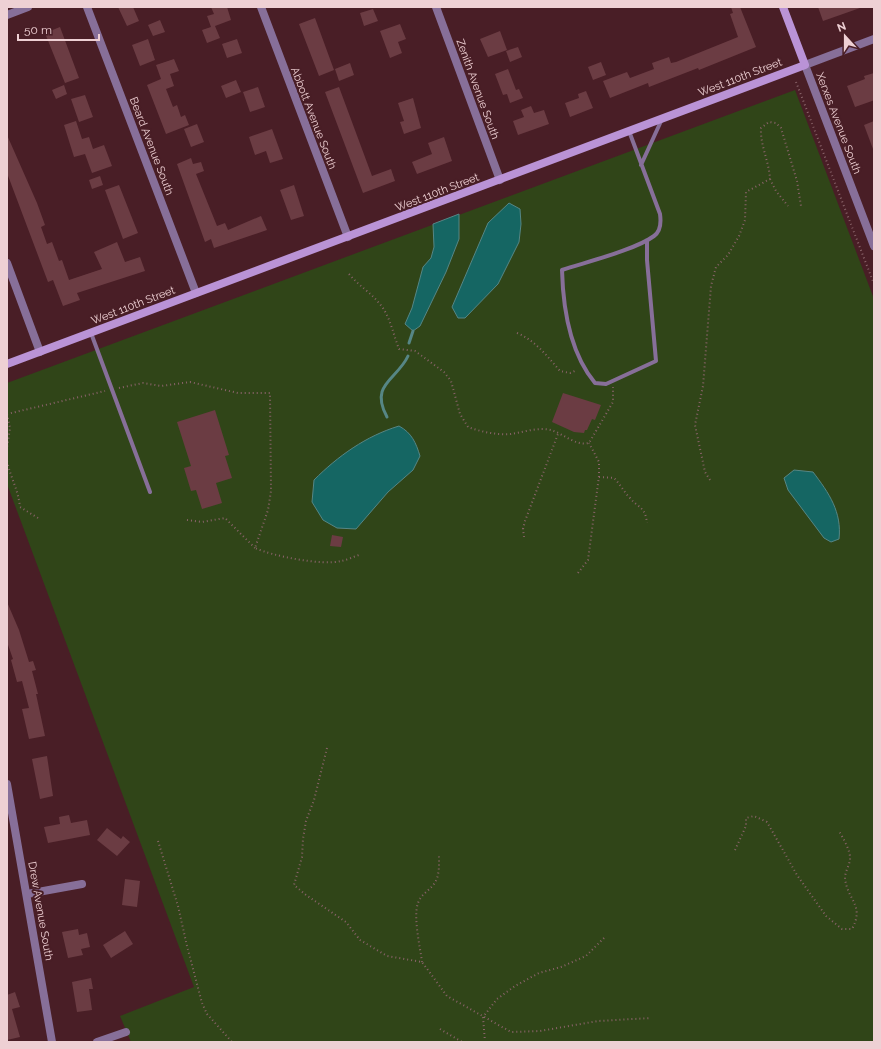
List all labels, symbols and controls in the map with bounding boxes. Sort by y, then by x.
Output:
scale bar [18,16,99,42]
north arrow [825,16,865,56]
text: N [835,20,848,35]
text: 50 m [24,23,52,37]
street label: Zenith Avenue South [453,37,502,141]
street label: West 110th Street [697,55,784,99]
street label: Abbott Avenue South [288,65,339,171]
street label: Xerxes Avenue South [813,71,864,176]
street label: Beard Avenue South [127,95,176,197]
street label: West 110th Street [394,170,481,214]
street label: West 110th Street [90,283,177,327]
street label: Drew Avenue South [25,861,56,962]

